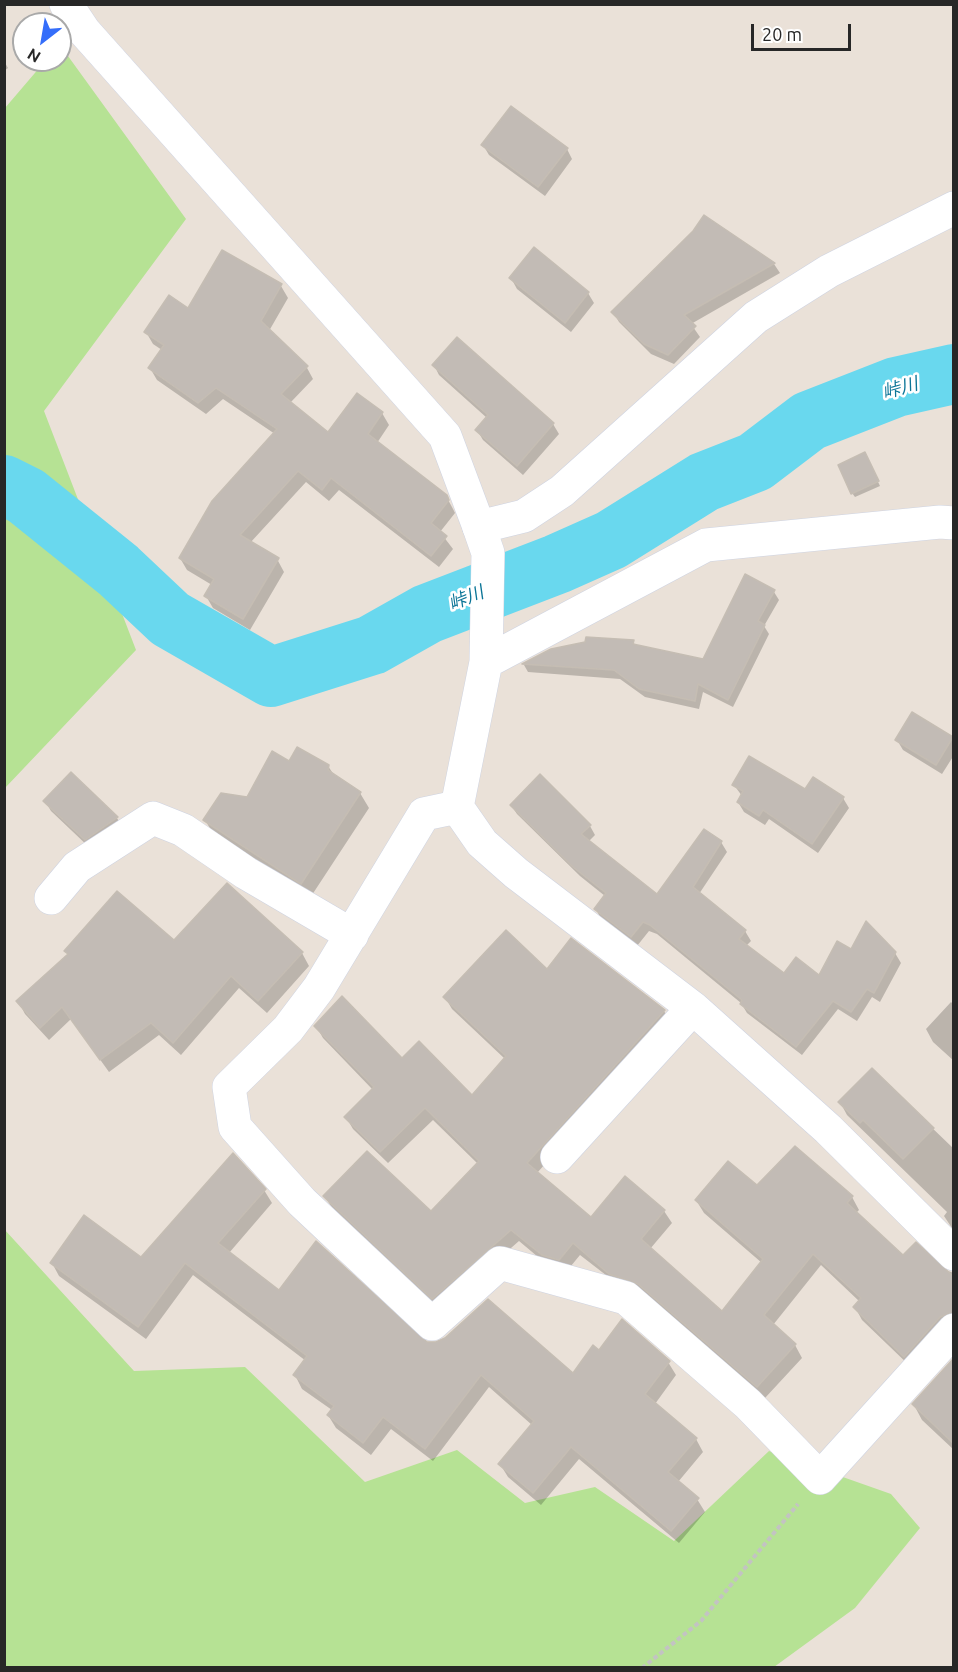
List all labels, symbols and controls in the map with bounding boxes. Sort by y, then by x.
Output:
north arrow [12,12,72,72]
scale bar [754,12,854,50]
text: 20 m [762,24,802,44]
text: N [24,45,44,67]
water label: 峠川 [880,373,920,403]
water label: 峠川 [445,581,487,615]

